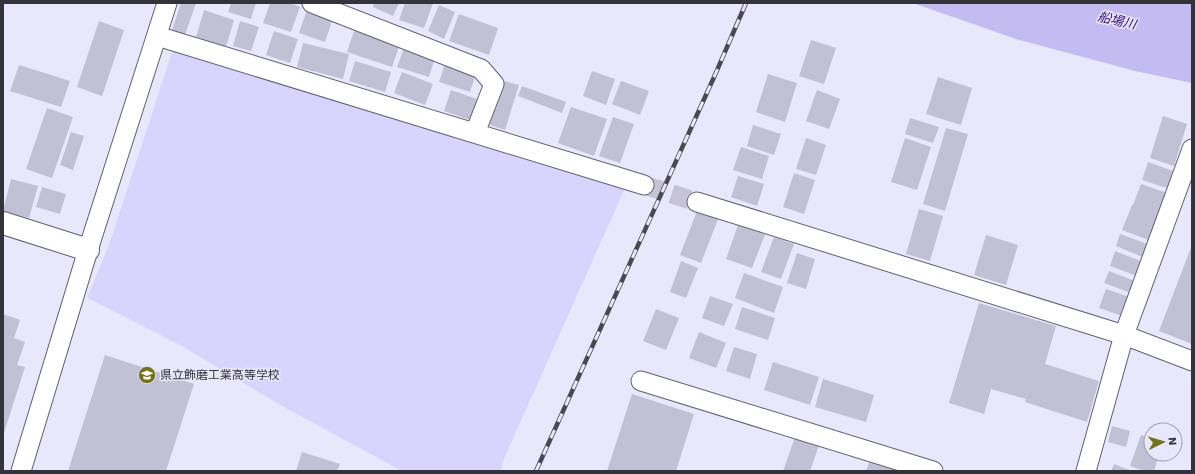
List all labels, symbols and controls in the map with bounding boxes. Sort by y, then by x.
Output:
water label: 船場川 [1096,9,1140,33]
school or university icon: 県立飾磨工業高等学校 [137,365,157,385]
place label: 県立飾磨工業高等学校 [160,368,280,382]
north arrow [1143,422,1183,462]
text: N [1166,437,1179,446]

